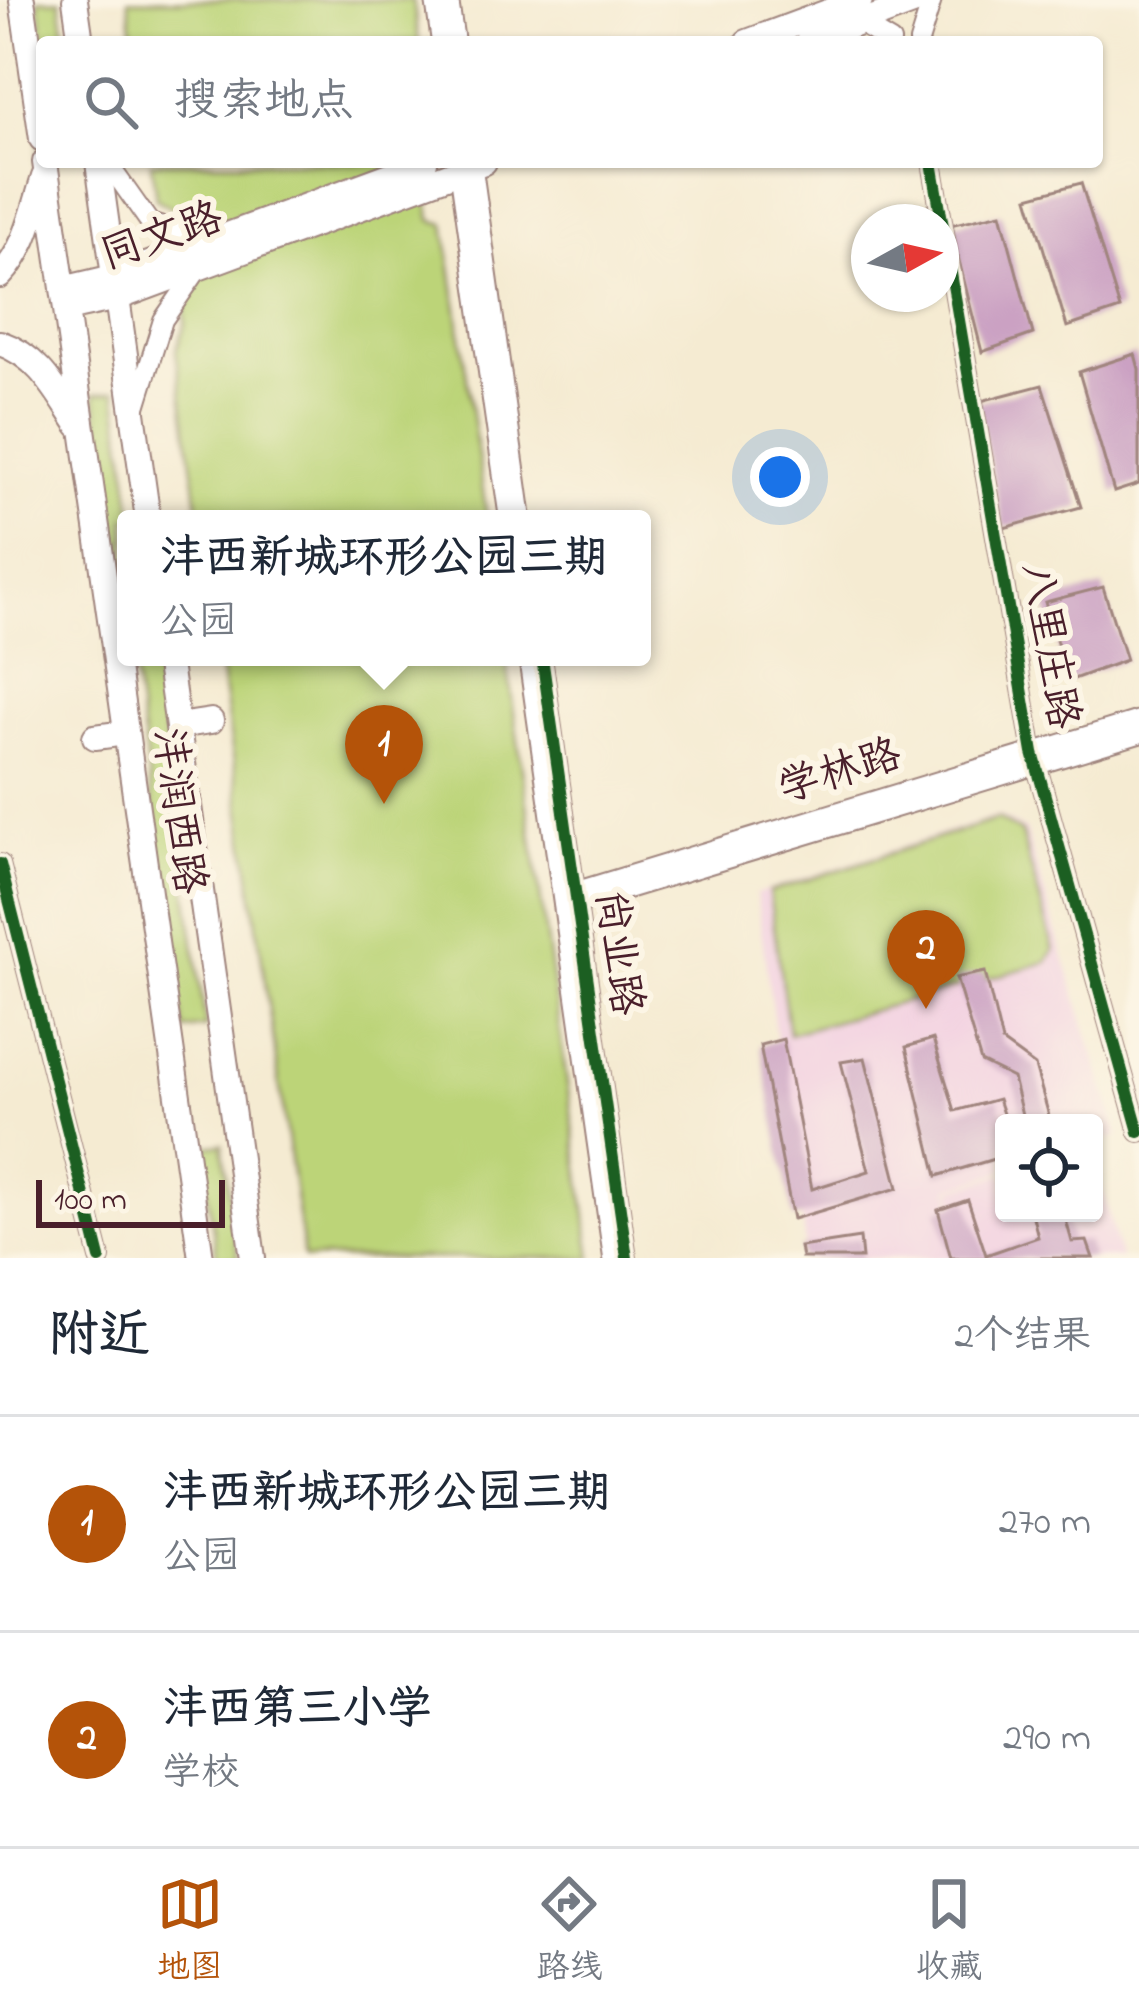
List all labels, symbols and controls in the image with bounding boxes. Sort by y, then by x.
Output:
search box [36,36,1103,168]
icon: search [78,69,144,135]
text: 搜索地点 [174,70,354,136]
street label: 同文路 [92,189,232,287]
north arrow [851,204,959,312]
your location [750,447,810,507]
popup [117,510,651,666]
text: 沣西新城环形公园三期 [159,527,609,593]
street label: 八里庄路 [1003,558,1093,734]
text: 公园 [159,595,237,652]
pin: 1 [345,705,423,804]
street label: 沣润西路 [135,724,219,898]
street label: 学林路 [771,725,909,821]
street label: 尚业路 [578,886,656,1020]
pin: 2 [887,910,965,1009]
map controls [995,1114,1103,1222]
button: locate [995,1114,1103,1222]
scale bar [36,1174,225,1227]
text: 100 m [54,1177,127,1225]
text: 附近 [48,1300,150,1375]
text: 2个结果 [955,1309,1091,1366]
text: 沣西新城环形公园三期 [162,1462,612,1528]
text: 1 [81,1495,93,1552]
text: 270 m [999,1495,1091,1552]
text: 公园 [162,1530,240,1587]
text: 沣西第三小学 [162,1678,432,1744]
text: 2 [77,1711,97,1768]
text: 290 m [1003,1711,1091,1768]
text: 学校 [162,1746,240,1803]
tab: 地图 [157,1871,223,1993]
tab: 路线 [536,1871,602,1993]
tab: 收藏 [916,1871,982,1993]

